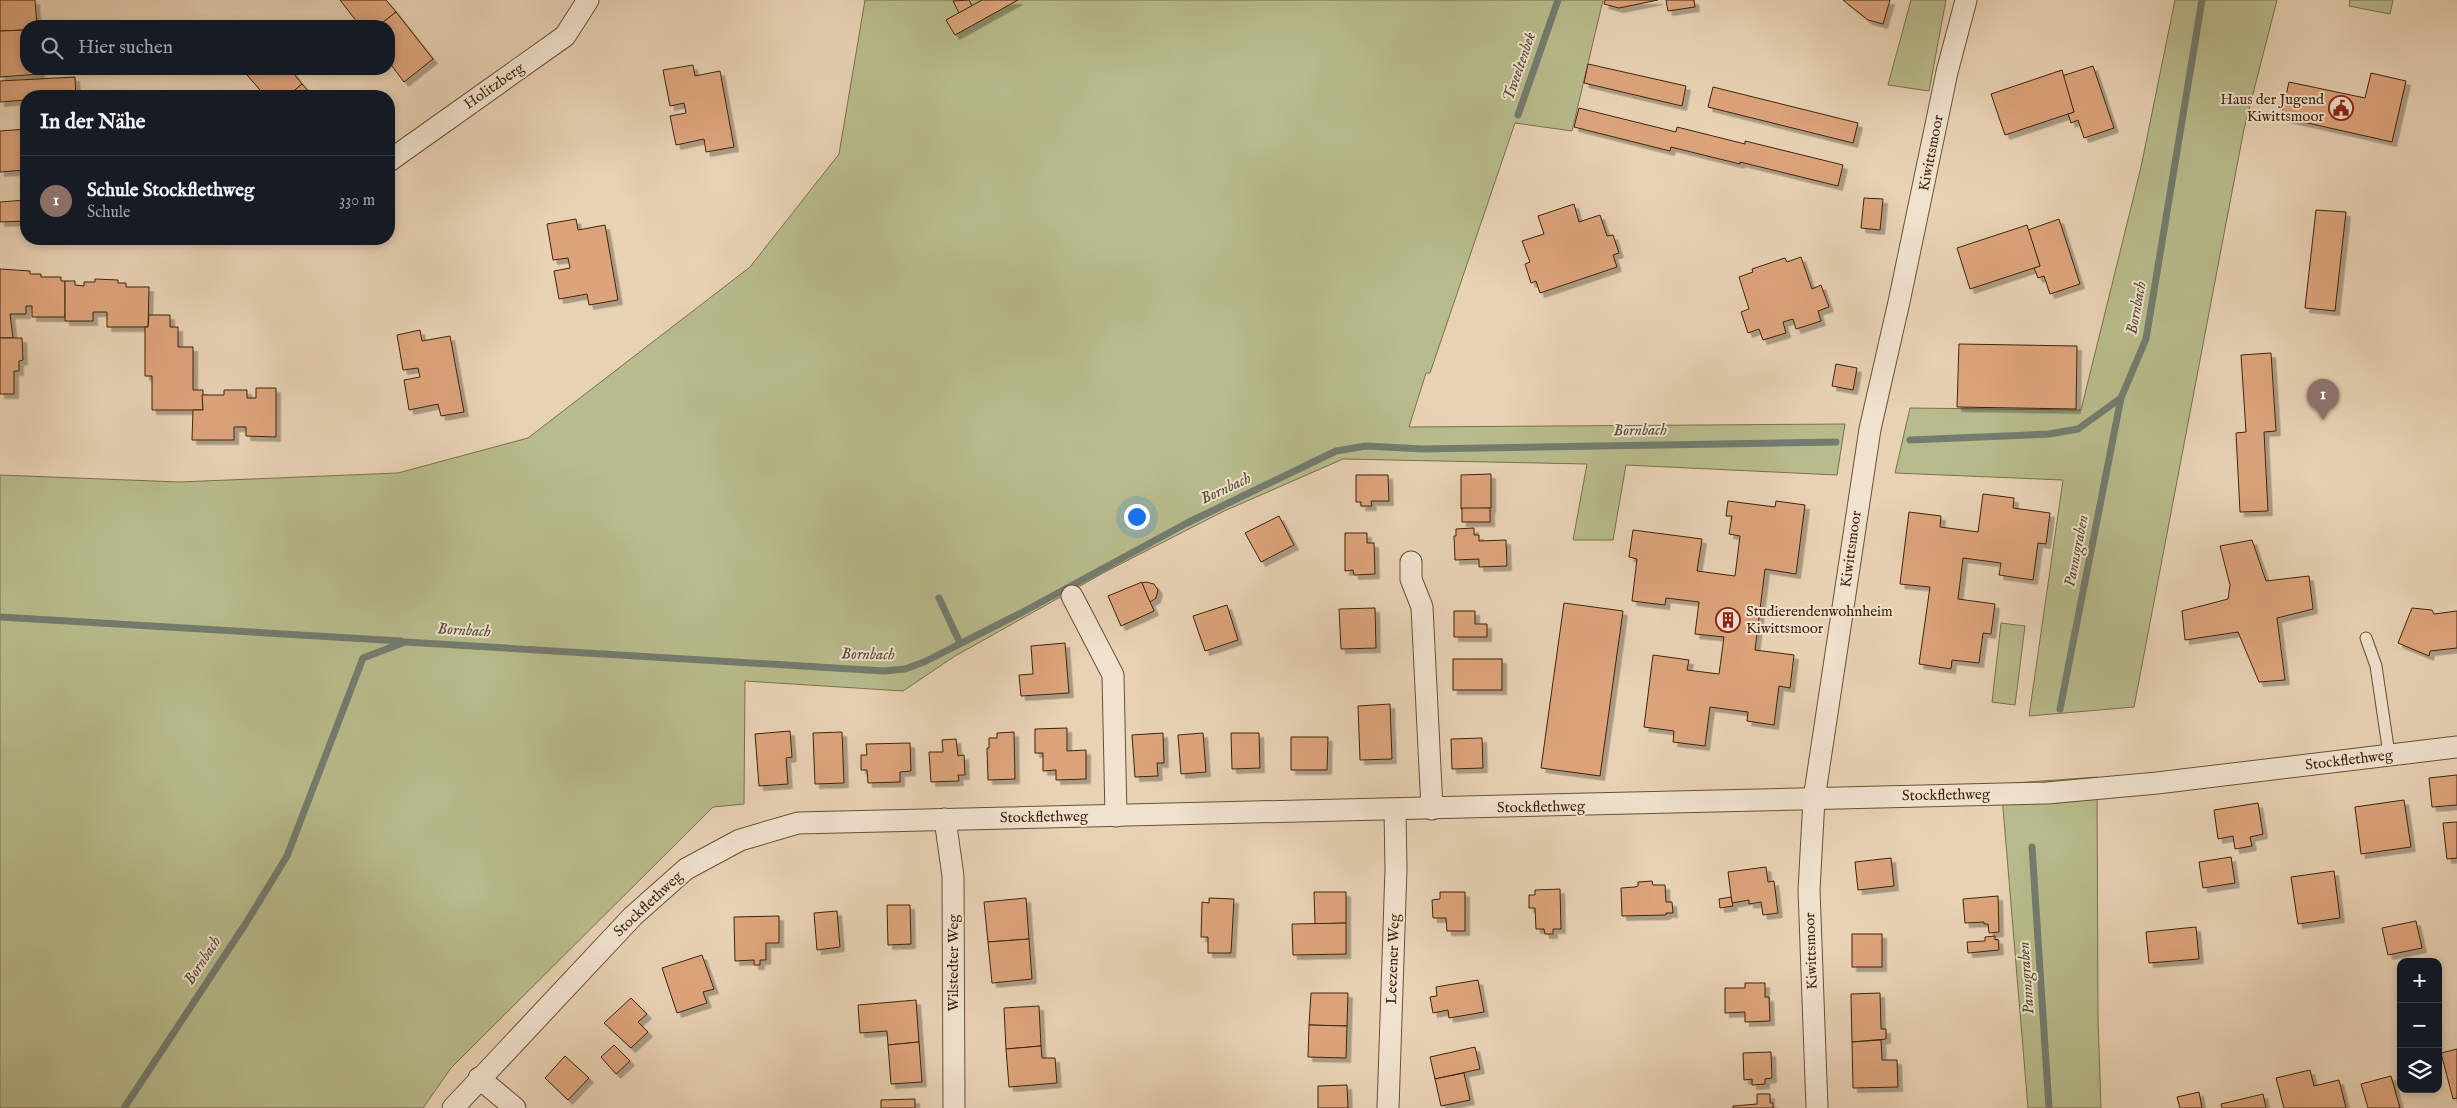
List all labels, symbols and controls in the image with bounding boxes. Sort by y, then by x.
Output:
search box [20,20,395,75]
water label: Tweeltenbek [1499,29,1541,104]
icon: search [38,34,66,62]
text: Hier suchen [78,36,173,60]
street label: Holitzberg [460,58,529,114]
place label: Haus der Jugend Kiwittsmoor [2220,90,2325,126]
public building icon: Haus der Jugend Kiwittsmoor [2328,95,2354,121]
text: In der Nähe [40,109,146,136]
street label: Kiwittsmoor [1914,113,1948,193]
text: Schule Stockflethweg [87,179,254,203]
text: 1 [53,191,59,211]
text: 330 m [339,191,375,211]
text: Schule [87,203,130,223]
water label: Bornbach [2122,280,2152,336]
pin: 1 [2307,379,2339,420]
water label: Bornbach [1613,421,1667,441]
water label: Bornbach [1197,468,1255,509]
your location [1124,504,1150,530]
street label: Kiwittsmoor [1836,509,1866,589]
water label: Pannsgraben [2060,513,2094,589]
place label: Studierendenwohnheim Kiwittsmoor [1746,602,1893,638]
building icon: Studierendenwohnheim Kiwittsmoor [1715,607,1741,633]
water label: Bornbach [437,620,492,642]
water label: Bornbach [841,645,895,665]
street label: Stockflethweg [2304,745,2395,775]
street label: Stockflethweg [1902,785,1991,805]
street label: Stockflethweg [1497,797,1586,817]
street label: Stockflethweg [1000,807,1089,827]
street label: Stockflethweg [609,866,687,941]
street label: Kiwittsmoor [1800,912,1822,990]
street label: Leezener Weg [1382,913,1404,1005]
street label: Wilstedter Weg [944,914,963,1012]
water label: Bornbach [180,933,226,989]
water label: Pannsgraben [2014,941,2040,1015]
map controls [2397,958,2442,1093]
button: + [2397,958,2442,1003]
button: − [2397,1003,2442,1048]
button: layers [2397,1048,2442,1093]

